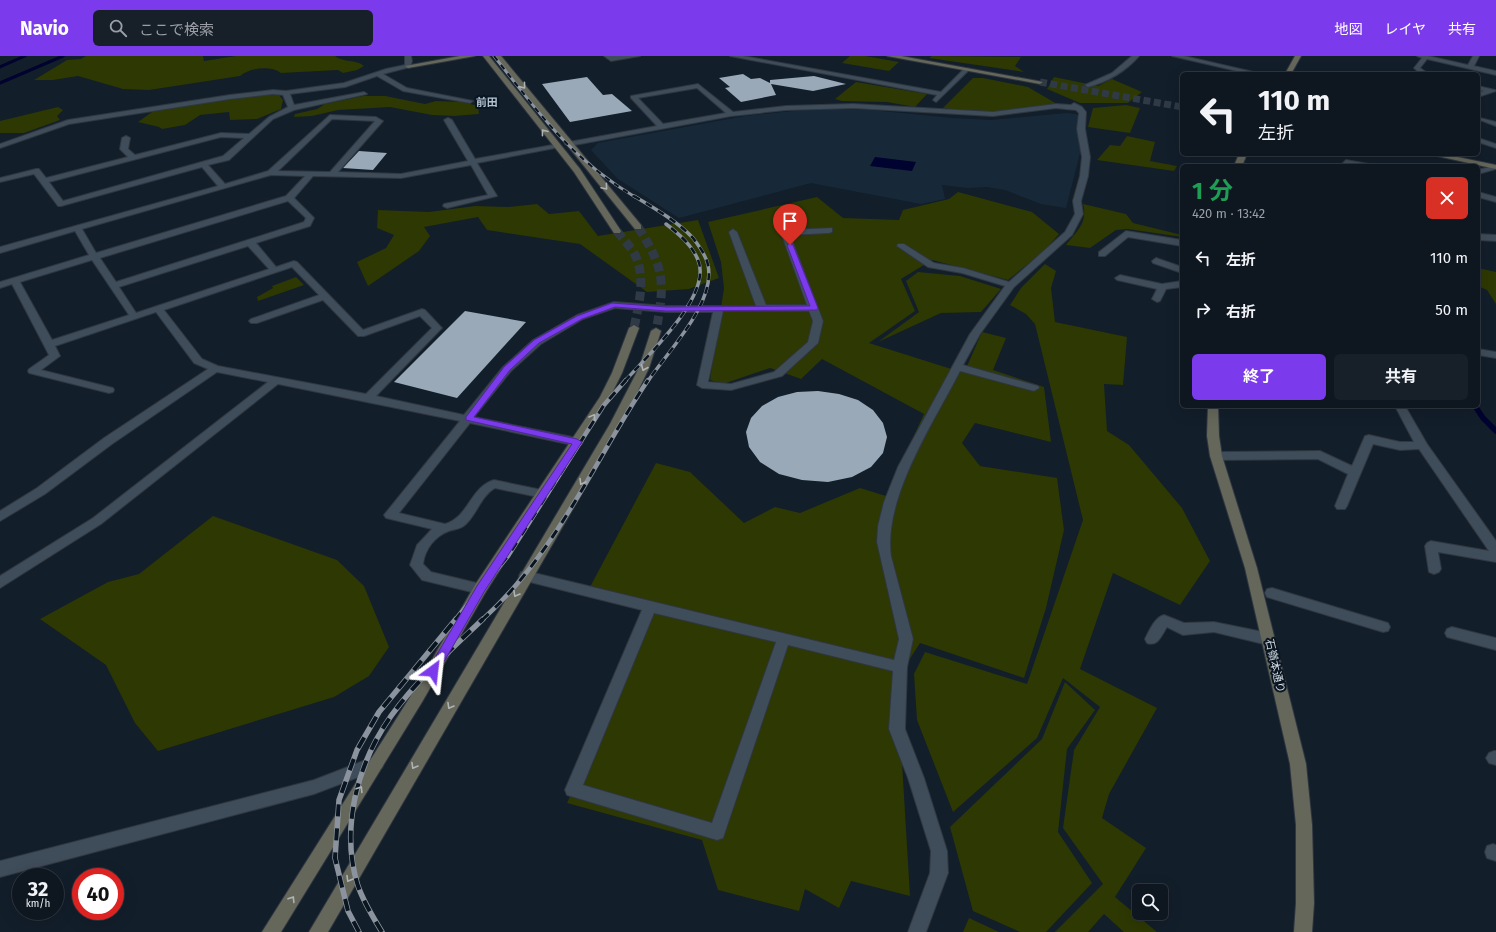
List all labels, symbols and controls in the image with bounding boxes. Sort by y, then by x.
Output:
search box [93,10,373,46]
text: Navio [20,17,69,40]
icon: search [107,17,129,39]
text: ここで検索 [139,21,214,39]
text: 地図 [1334,21,1362,38]
text: レイヤ [1384,21,1426,38]
text: 共有 [1448,21,1476,38]
one-way arrow [518,82,525,89]
text: 110 m [1258,84,1330,117]
icon: left [1192,88,1244,140]
district label: 前田 [476,96,498,109]
text: 左折 [1258,122,1294,144]
one-way arrow [542,129,549,136]
text: 1 分 [1192,177,1233,205]
button: close [1426,177,1468,219]
one-way arrow [600,182,607,190]
pin [773,204,807,245]
text: 420 m · 13:42 [1192,206,1265,221]
icon: arrive [779,210,801,232]
icon: left [1192,247,1214,269]
text: 110 m [1430,249,1468,267]
text: 左折 [1226,251,1256,269]
icon: right [1192,299,1214,321]
text: 50 m [1435,301,1468,319]
text: 右折 [1226,303,1256,321]
button: 終了 [1192,354,1326,400]
button: 共有 [1334,354,1468,400]
one-way arrow [641,363,649,371]
one-way arrow [588,414,595,421]
one-way arrow [579,478,586,485]
one-way arrow [513,590,520,597]
street label: 石嶺本通り [1262,638,1288,694]
position arrow [412,650,454,692]
one-way arrow [447,702,454,709]
one-way arrow [412,762,419,770]
one-way arrow [356,786,363,793]
speed limit sign: 40 [72,868,124,920]
one-way arrow [346,875,353,882]
text: 32 [28,877,48,901]
map controls [1132,884,1168,920]
button: search [1132,884,1168,920]
one-way arrow [287,896,294,903]
text: km/h [26,898,50,910]

